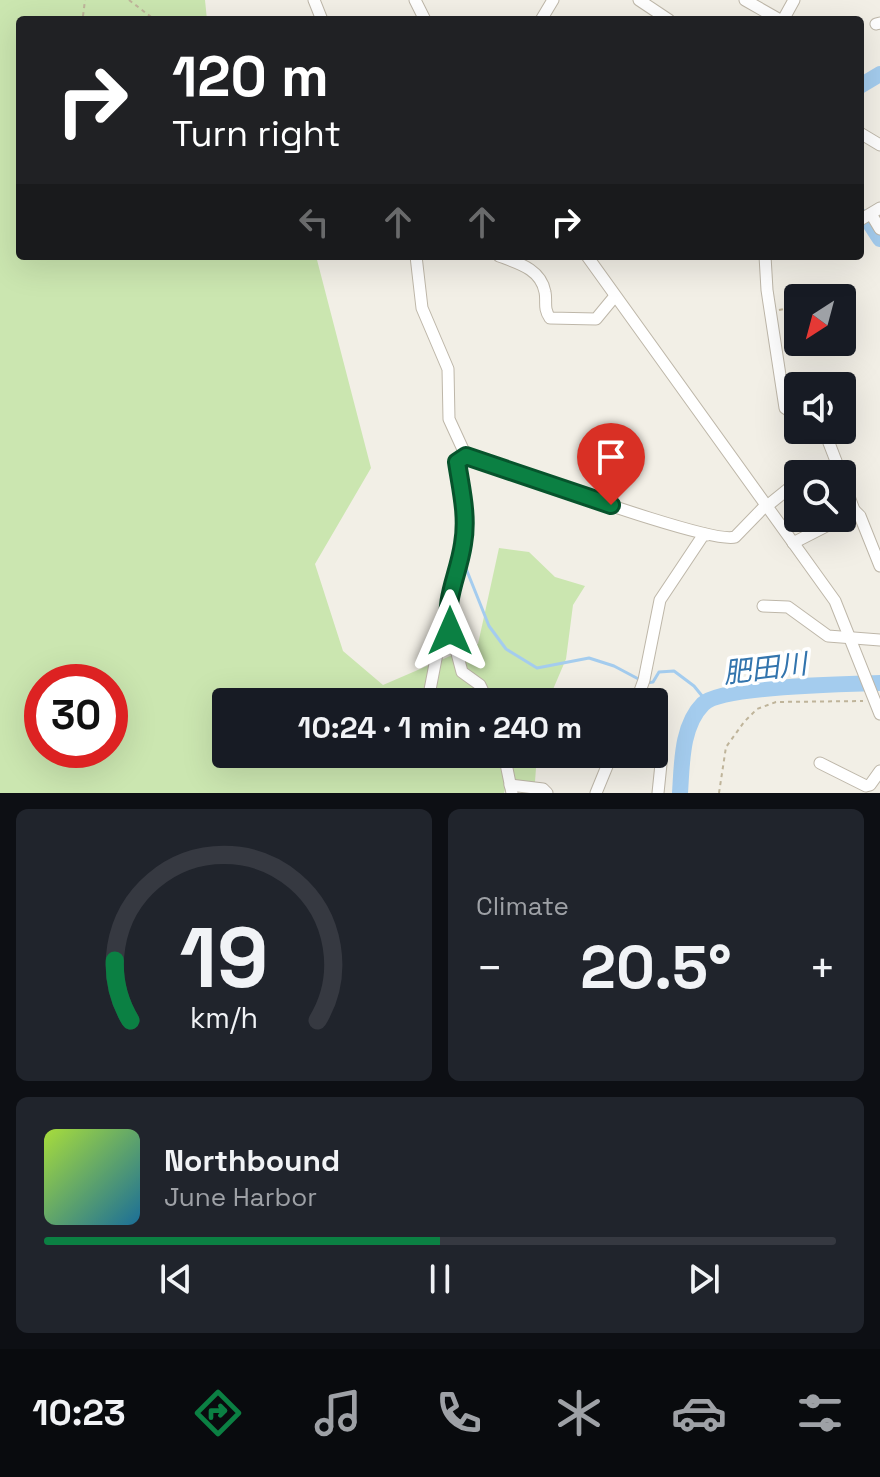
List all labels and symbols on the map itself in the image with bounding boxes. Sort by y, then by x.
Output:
north arrow [784,284,856,356]
pin [577,423,645,505]
position arrow [408,589,492,673]
water label: 肥田川 [721,645,812,691]
speed limit sign: 30 [24,664,128,768]

